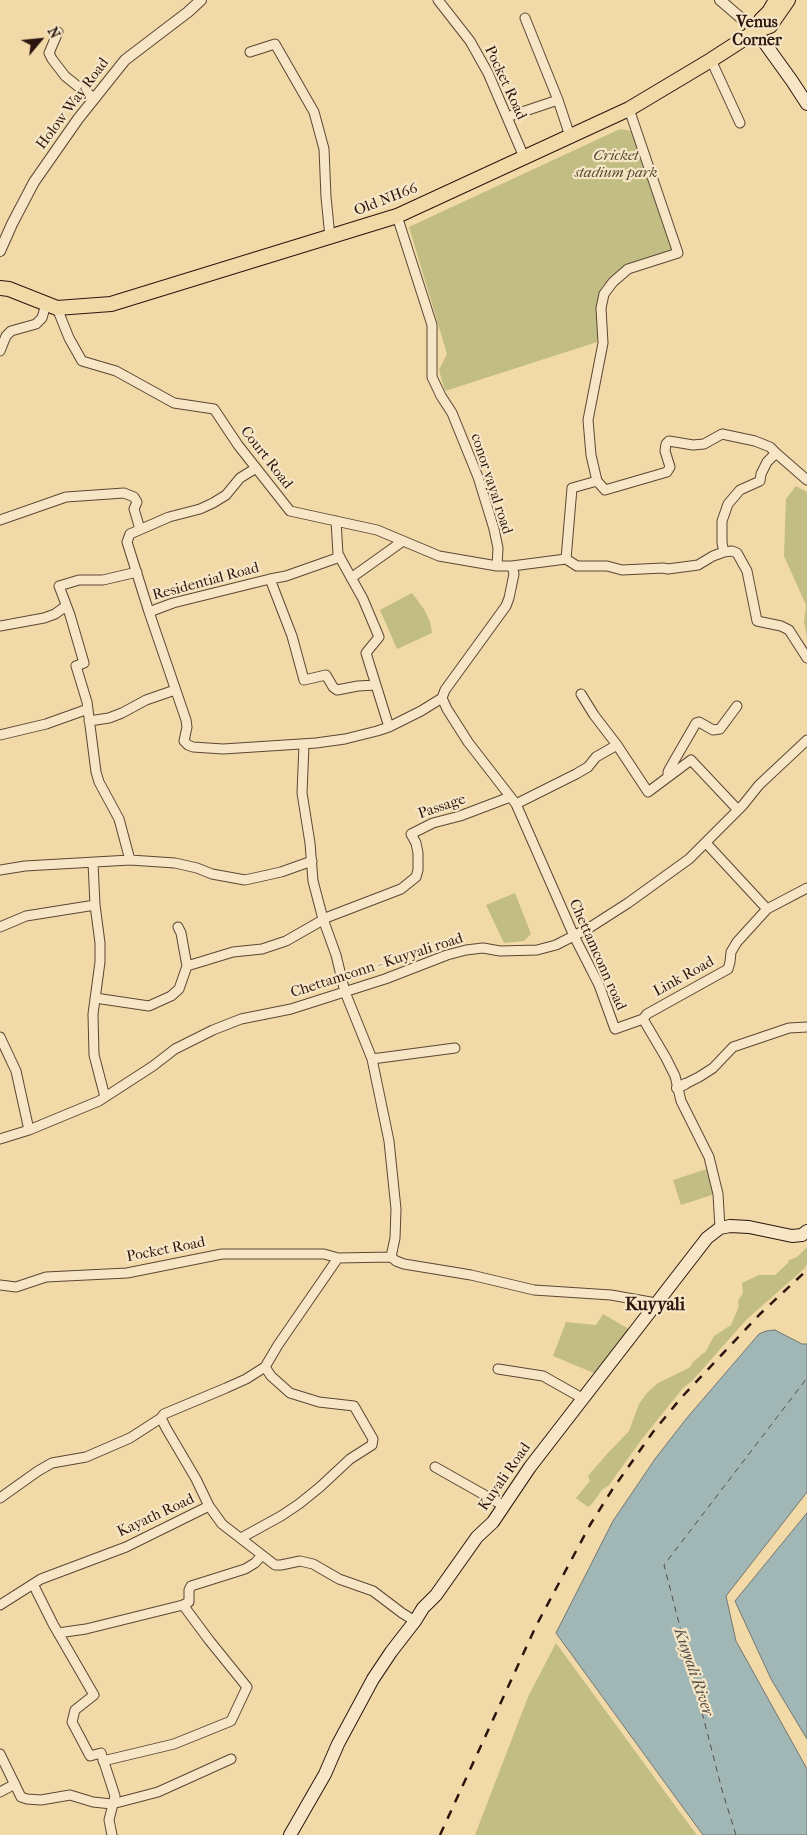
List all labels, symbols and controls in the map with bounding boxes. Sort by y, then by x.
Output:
district label: Venus Corner [732,13,782,51]
north arrow [15,15,65,65]
text: N [44,24,64,41]
street label: Pocket Road [480,43,530,123]
street label: Holow Way Road [33,55,113,153]
park label: Cricket stadium park [575,147,657,182]
street label: Old NH66 [352,180,420,220]
street label: Court Road [236,423,296,493]
street label: conor vayal road [466,431,516,537]
street label: Residential Road [151,559,261,605]
street label: Passage [416,790,468,824]
street label: Chettamconn road [564,897,630,1013]
street label: Chettamconn - Kuyyali road [289,930,465,1002]
street label: Link Road [651,953,717,1001]
street label: Pocket Road [125,1234,207,1266]
district label: Kuyyali [625,1295,685,1317]
street label: Kuyali Road [475,1440,535,1514]
street label: Kayath Road [115,1490,197,1542]
water label: Kuyyali River [669,1625,717,1719]

